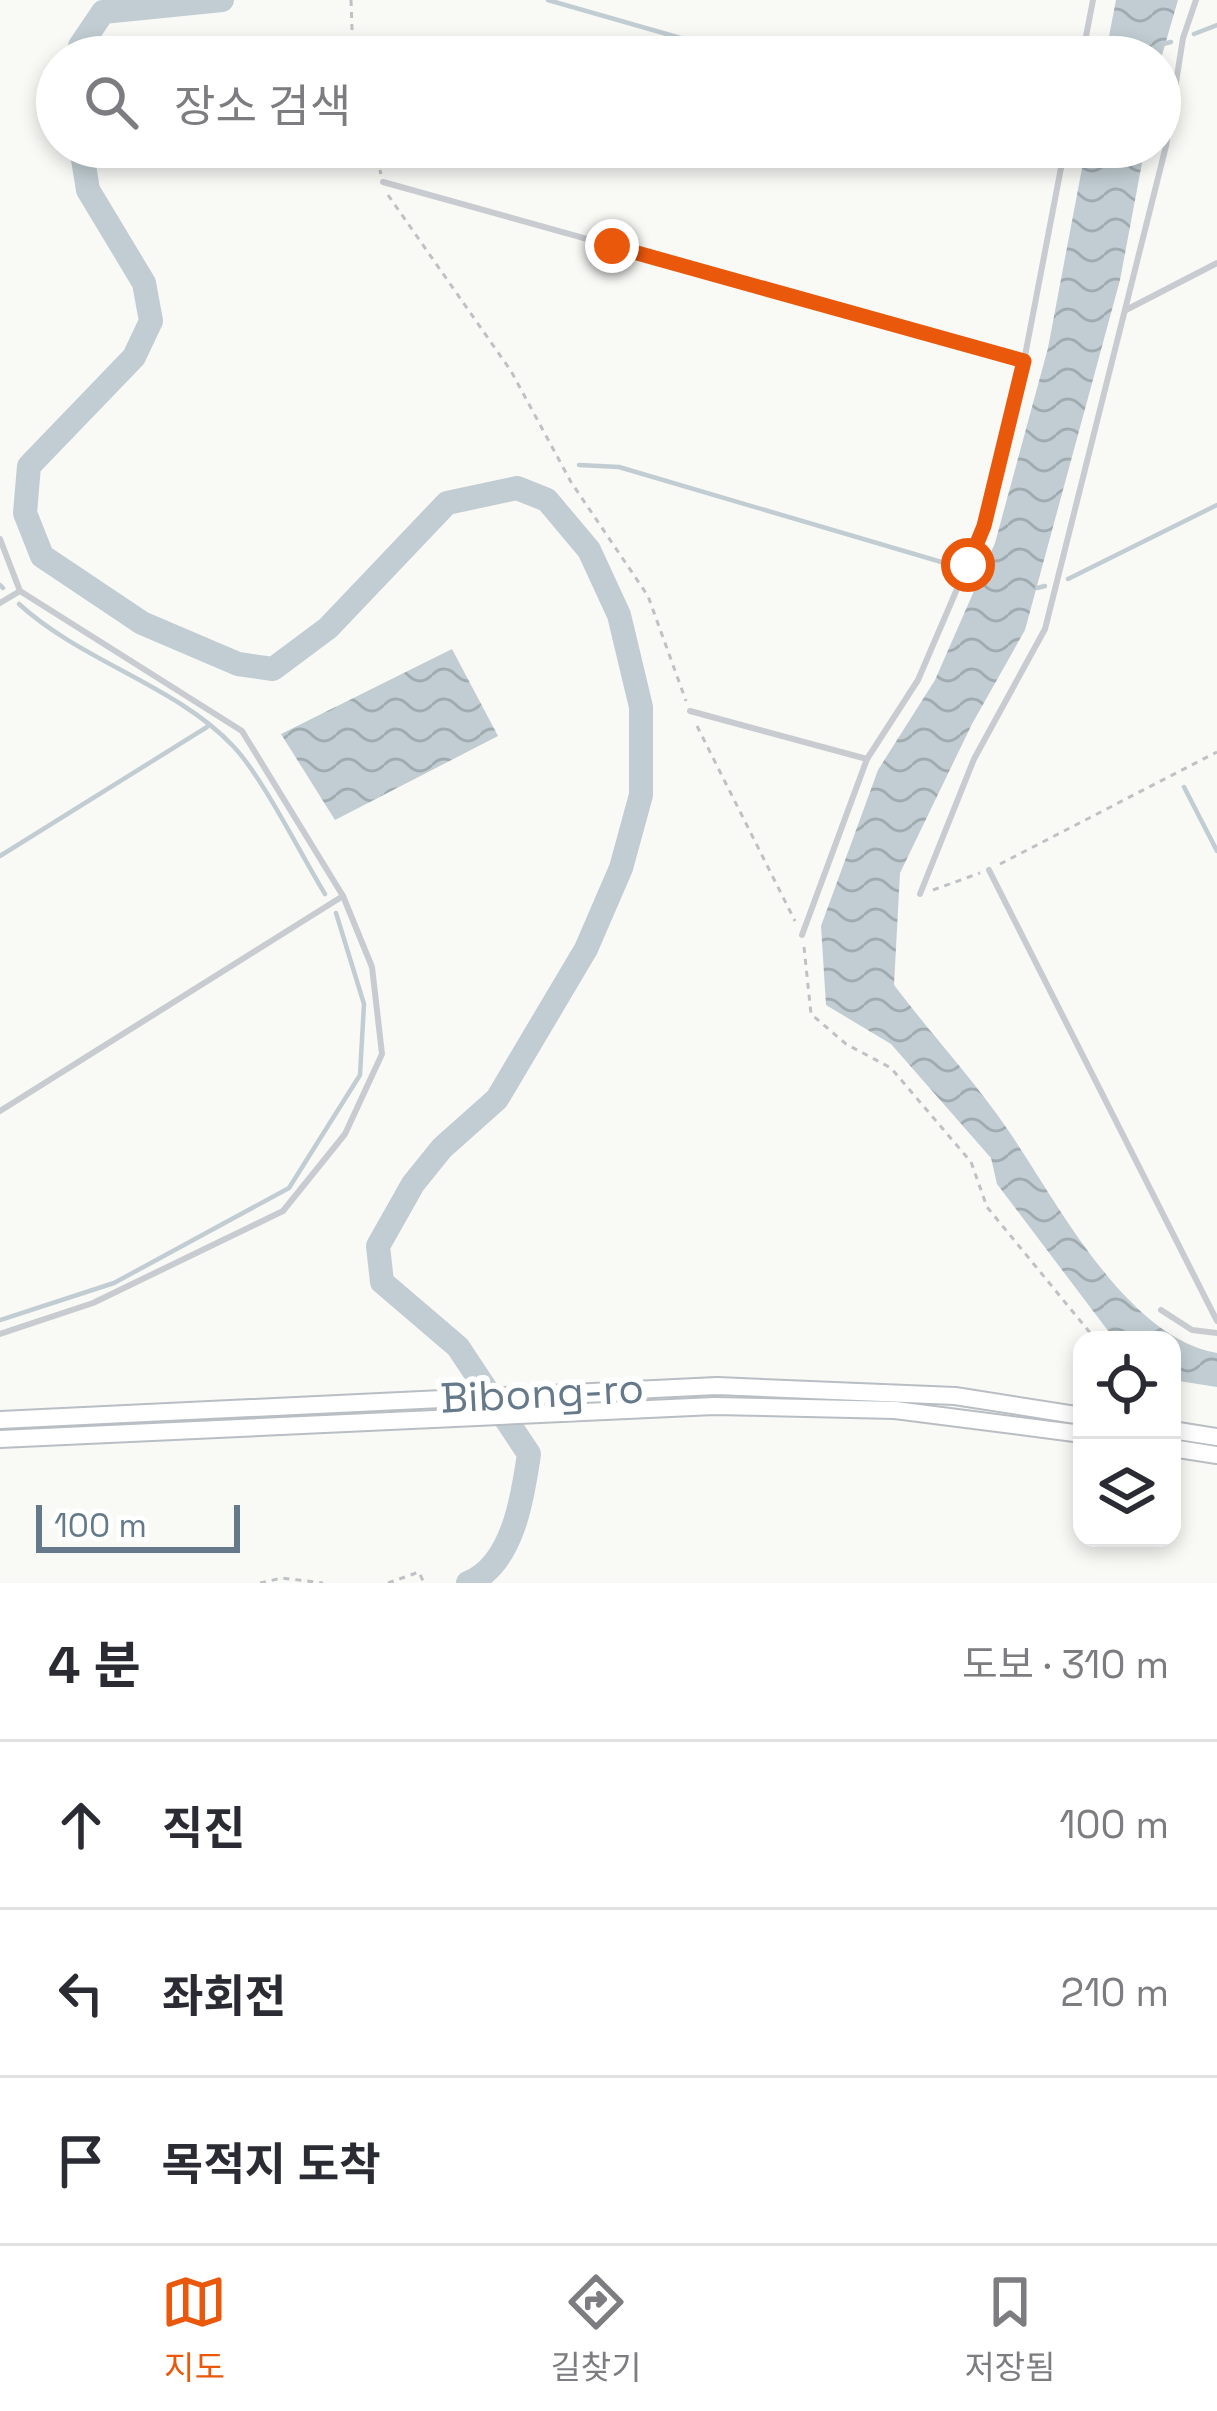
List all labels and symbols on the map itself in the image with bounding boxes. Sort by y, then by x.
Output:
route end [585,219,639,273]
route start [941,538,995,592]
street label: Bibong-ro [439,1361,645,1425]
scale bar [36,1499,240,1552]

